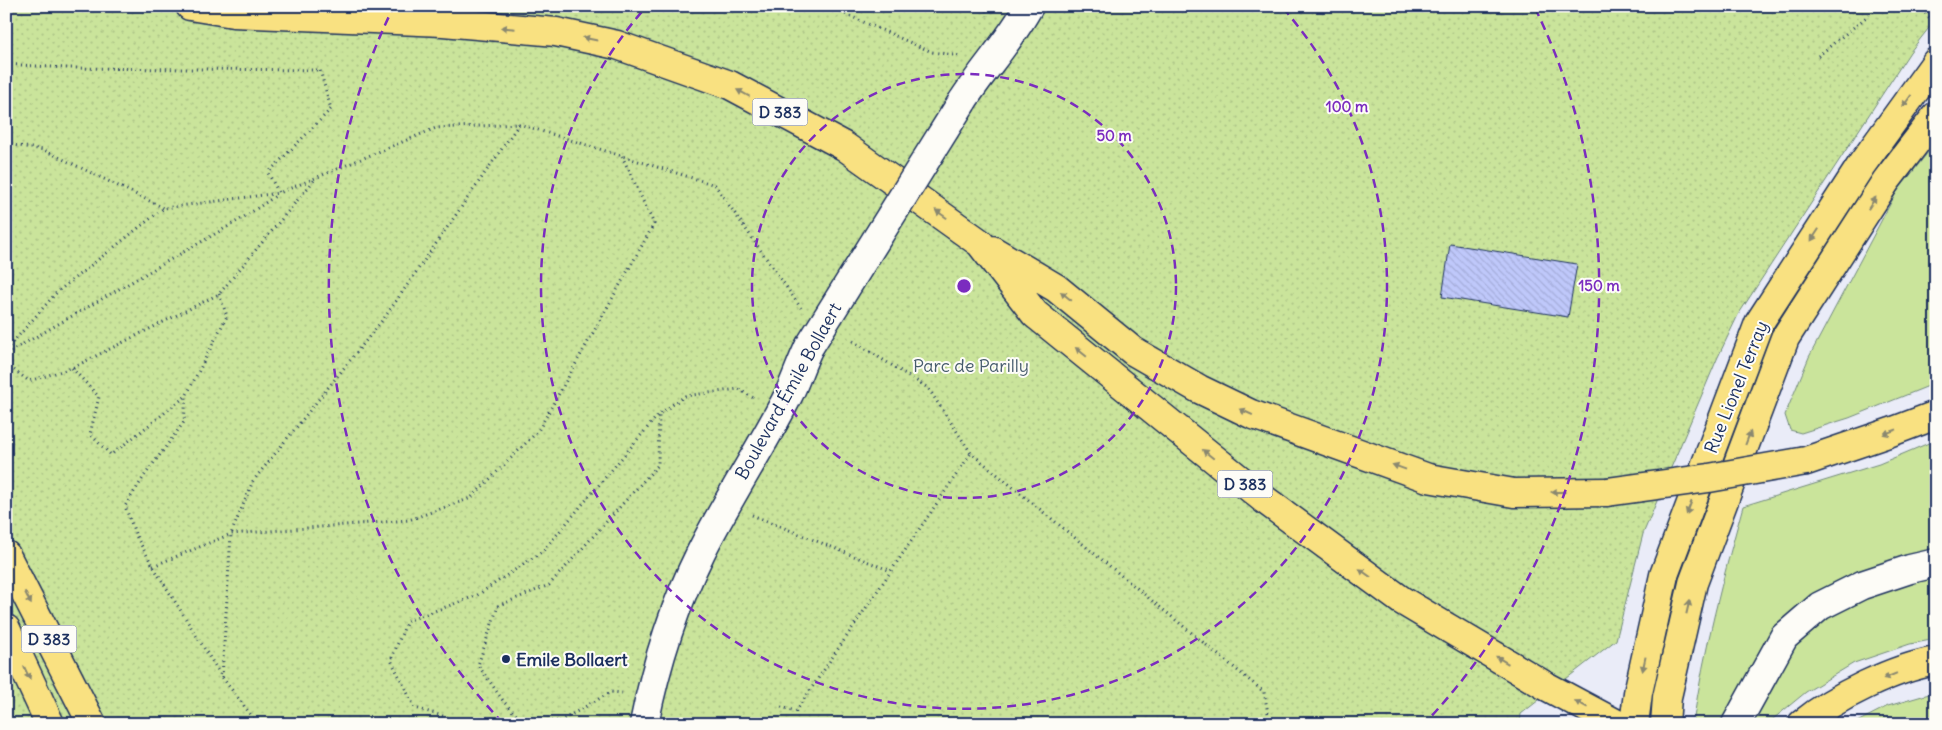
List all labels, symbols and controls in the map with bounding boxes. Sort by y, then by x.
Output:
one-way arrow [499,24,515,32]
one-way arrow [582,35,598,43]
one-way arrow [736,89,750,97]
one-way arrow [1902,94,1912,108]
text: 100 m [1326,97,1368,116]
road number: D 383 [752,98,808,125]
text: 50 m [1096,126,1132,145]
one-way arrow [1867,196,1877,209]
one-way arrow [934,209,948,219]
one-way arrow [1811,229,1820,242]
text: 150 m [1578,276,1620,295]
centre of rings [955,277,973,295]
one-way arrow [1060,291,1073,302]
street label: Boulevard Émile Bollaert [730,299,846,483]
street label: Rue Lionel Terray [1699,317,1773,457]
one-way arrow [1075,346,1088,357]
park label: Parc de Parilly [913,354,1029,377]
one-way arrow [1239,407,1253,415]
one-way arrow [1882,428,1897,436]
one-way arrow [1744,430,1752,445]
one-way arrow [1202,448,1215,459]
one-way arrow [1391,463,1406,471]
road number: D 383 [1218,470,1272,498]
one-way arrow [1550,488,1566,496]
one-way arrow [1685,501,1693,516]
one-way arrow [1359,568,1372,579]
one-way arrow [24,591,32,605]
one-way arrow [1684,600,1692,615]
road number: D 383 [22,626,76,652]
place label: Emile Bollaert [516,648,629,671]
marker: Emile Bollaert [500,653,512,665]
one-way arrow [1495,656,1510,664]
one-way arrow [1640,657,1648,672]
one-way arrow [23,666,31,680]
one-way arrow [1882,673,1897,680]
one-way arrow [1573,700,1588,708]

